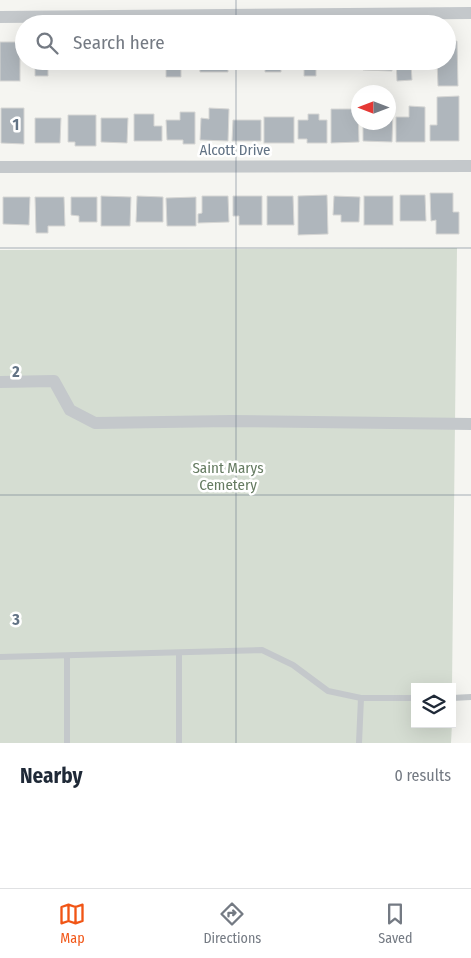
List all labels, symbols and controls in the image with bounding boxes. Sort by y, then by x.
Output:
search box [15,15,456,70]
icon: search [33,29,61,57]
text: Search here [73,31,165,54]
north arrow [351,85,396,130]
text: 1 [13,115,19,134]
street label: Alcott Drive [200,141,270,159]
text: 2 [11,362,20,381]
park label: Saint Marys Cemetery [192,459,264,494]
text: 3 [11,610,20,629]
map controls [411,683,456,728]
button: layers [411,683,456,728]
text: Nearby [20,763,82,789]
text: 0 results [394,766,451,785]
tab: Map [58,900,86,947]
tab: Directions [203,900,261,947]
tab: Saved [378,900,413,947]

